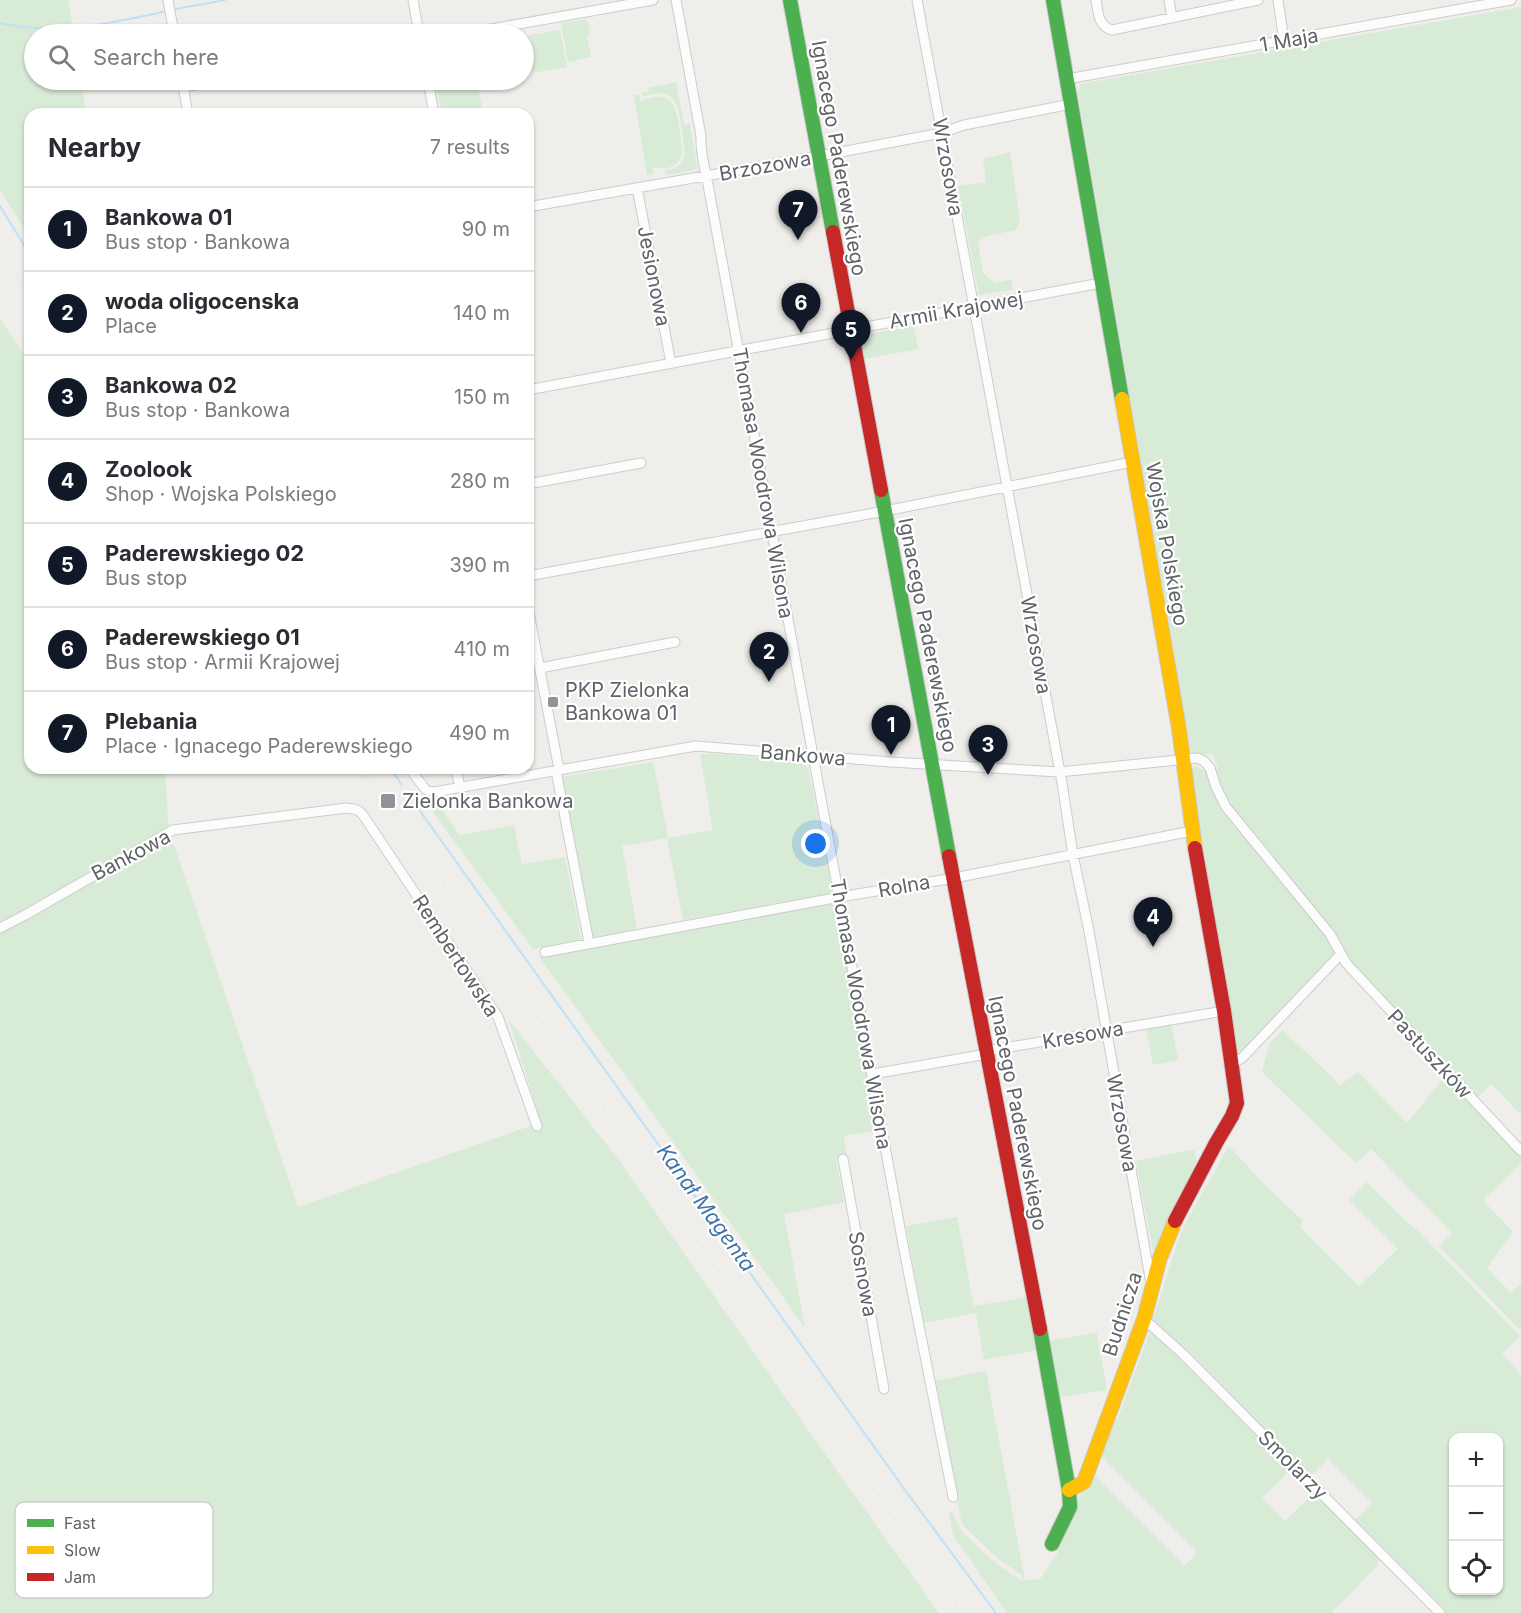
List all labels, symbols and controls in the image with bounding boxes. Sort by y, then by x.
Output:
street label: 1 Maja [1258,23,1320,57]
search box [24,24,534,90]
street label: Ignacego Paderewskiego [806,38,872,278]
icon: search [45,41,78,74]
text: Search here [93,44,219,70]
street label: Wrzosowa [928,116,968,218]
text: Nearby [48,132,141,163]
text: 7 results [430,135,510,159]
street label: Brzozowa [717,146,813,186]
pin: 7 [778,190,818,240]
text: Bankowa 01 [105,204,232,230]
text: 1 [63,217,72,241]
text: 90 m [462,217,510,241]
street label: Jesionowa [633,224,675,328]
text: Bus stop · Bankowa [105,230,290,254]
pin: 6 [782,284,820,333]
street label: Armii Krajowej [887,286,1025,334]
text: woda oligocenska [105,288,299,314]
text: 2 [61,301,74,325]
text: 140 m [453,301,510,325]
pin: 5 [832,310,870,360]
text: Place [105,314,157,338]
street label: Thomasa Woodrowa Wilsona [727,346,799,620]
text: Bankowa 02 [105,372,237,398]
text: 3 [61,385,74,409]
text: 150 m [454,385,510,409]
text: Bus stop · Bankowa [105,398,290,422]
text: Zoolook [105,456,192,482]
street label: Wojska Polskiego [1141,460,1193,628]
text: 4 [61,469,74,493]
text: 280 m [450,469,510,493]
text: Shop · Wojska Polskiego [105,482,337,506]
street label: Ignacego Paderewskiego [893,516,963,754]
text: Paderewskiego 02 [105,540,304,566]
text: 5 [61,553,74,577]
text: 390 m [449,553,510,577]
text: Bus stop [105,566,187,590]
street label: Wrzosowa [1016,594,1056,696]
text: Paderewskiego 01 [105,624,300,650]
pin: 2 [750,632,788,682]
text: 6 [61,637,74,661]
text: 410 m [454,637,510,661]
text: Bus stop · Armii Krajowej [105,650,340,674]
place label: PKP Zielonka Bankowa 01 [565,678,690,725]
marker: PKP Zielonka Bankowa 01 [546,695,560,709]
pin: 1 [872,706,910,755]
text: Plebania [105,708,198,734]
text: 7 [62,721,73,745]
text: 490 m [449,721,510,745]
pin: 3 [968,726,1008,775]
text: Place · Ignacego Paderewskiego [105,734,413,758]
street label: Bankowa [759,739,847,771]
place label: Zielonka Bankowa [402,789,573,813]
marker: Zielonka Bankowa [379,792,397,810]
street label: Bankowa [87,824,175,886]
your location [801,829,830,858]
street label: Rolna [876,870,932,902]
street label: Thomasa Woodrowa Wilsona [825,877,897,1151]
street label: Rembertowska [408,890,504,1022]
pin: 4 [1134,898,1172,947]
street label: Ignacego Paderewskiego [983,994,1053,1232]
street label: Pastuszków [1383,1004,1477,1104]
street label: Kresowa [1040,1016,1126,1054]
street label: Wrzosowa [1102,1072,1142,1174]
water label: Kanał Magenta [652,1139,761,1276]
street label: Sosnowa [844,1229,882,1319]
street label: Budnicza [1097,1269,1147,1359]
street label: Smolarzy [1253,1425,1333,1505]
map controls [1449,1433,1503,1595]
button: + [1449,1433,1503,1487]
button: − [1449,1487,1503,1541]
legend [15,1502,213,1598]
text: Fast [64,1513,96,1533]
text: Slow [64,1540,101,1560]
button: locate [1449,1541,1503,1595]
text: Jam [64,1567,96,1587]

